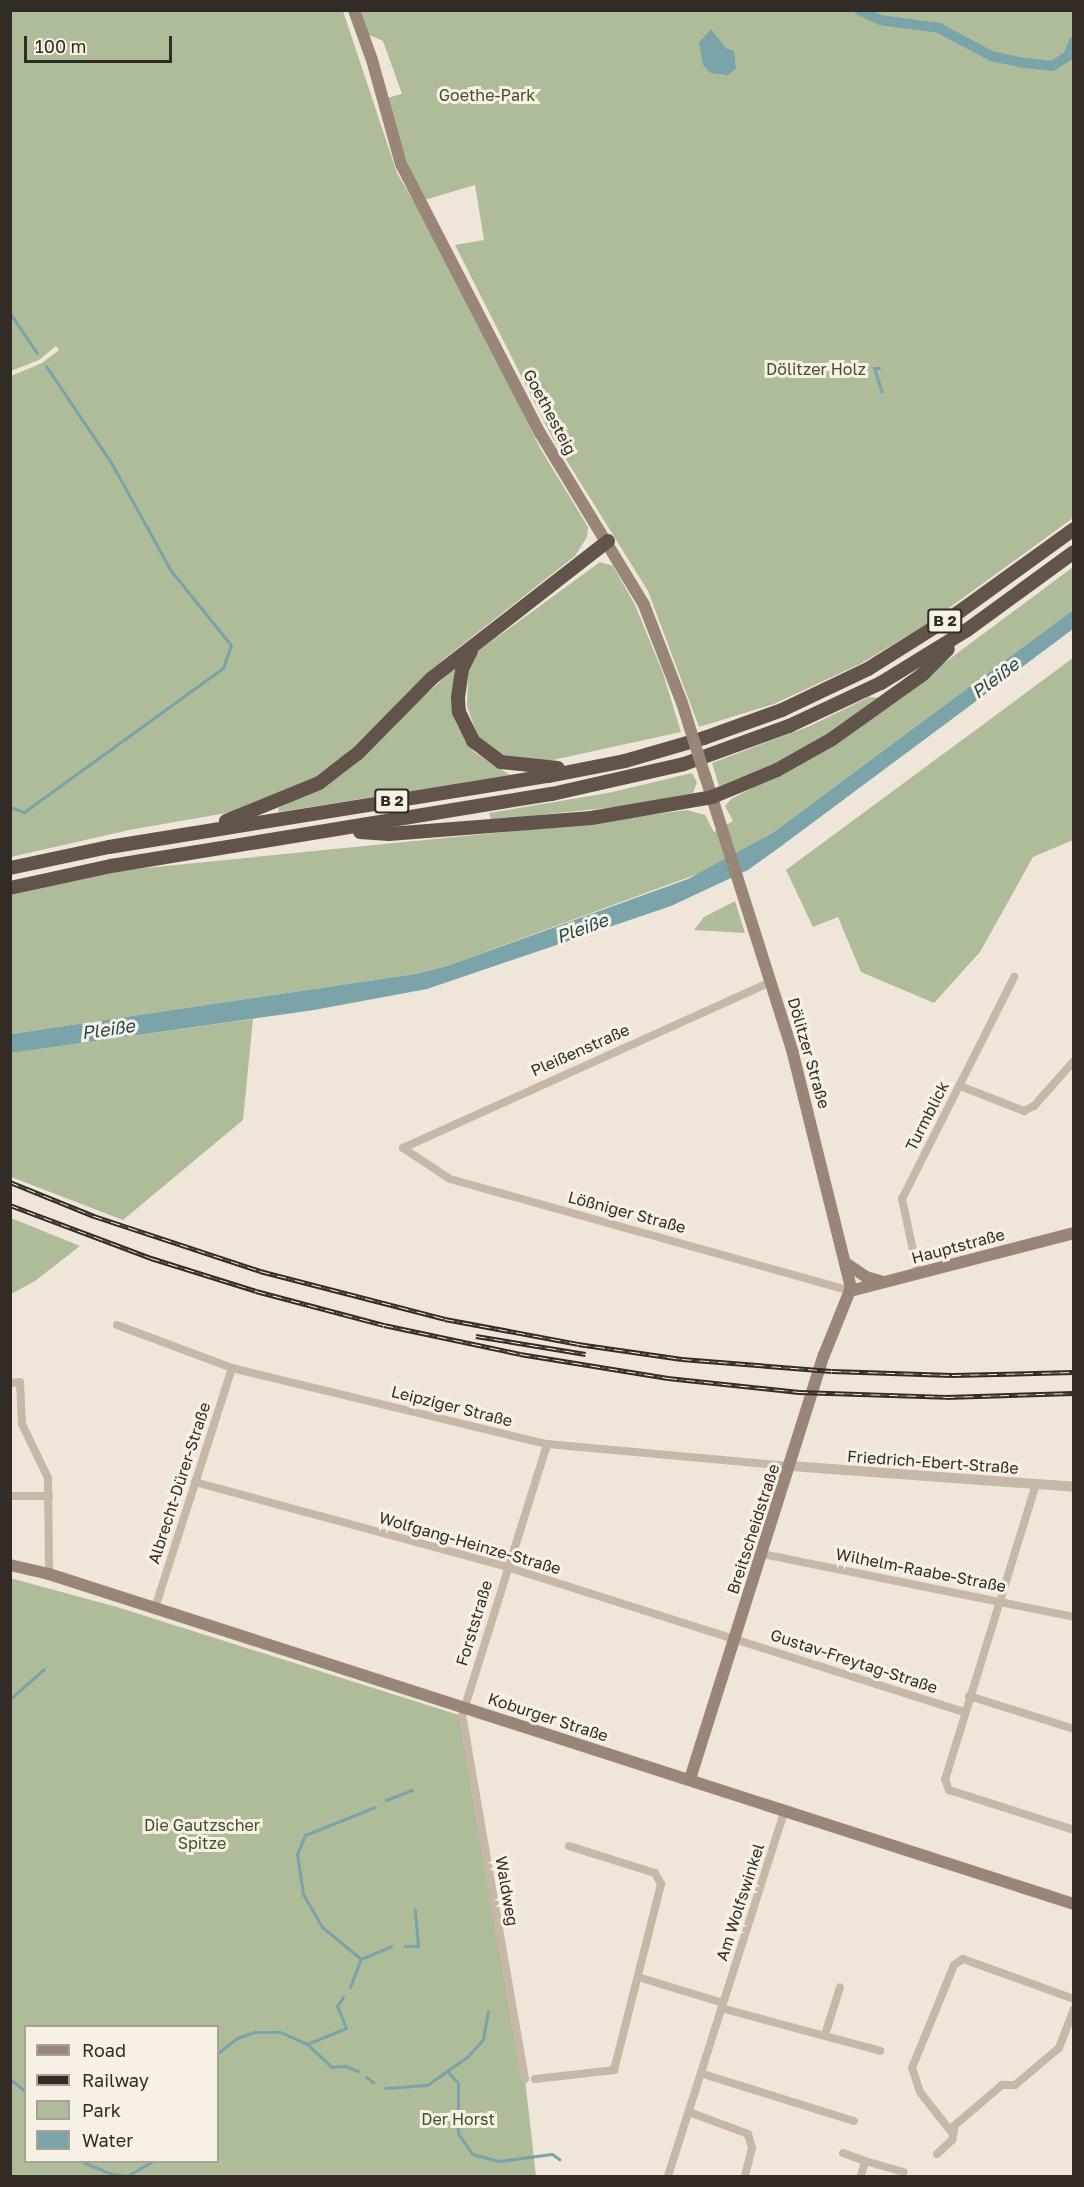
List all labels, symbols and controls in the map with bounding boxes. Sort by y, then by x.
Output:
scale bar [27,24,176,62]
text: 100 m [35,35,86,57]
park label: Goethe-Park [439,85,535,105]
park label: Dölitzer Holz [766,359,866,379]
street label: Goethesteig [519,366,581,458]
road number: B 2 [927,609,963,633]
water label: Pleiße [967,653,1023,703]
road number: B 2 [374,789,410,813]
water label: Pleiße [553,909,611,947]
street label: Dölitzer Straße [784,995,834,1111]
water label: Pleiße [80,1015,136,1043]
street label: Pleißenstraße [528,1020,632,1080]
street label: Turmblick [901,1078,953,1154]
street label: Lößniger Straße [566,1187,688,1237]
street label: Hauptstraße [909,1224,1007,1268]
street label: Leipziger Straße [389,1382,515,1430]
street label: Albrecht-Dürer-Straße [144,1400,214,1566]
street label: Friedrich-Ebert-Straße [847,1446,1019,1478]
street label: Breitscheidstraße [723,1461,783,1597]
street label: Wolfgang-Heinze-Straße [377,1508,563,1578]
street label: Wilhelm-Raabe-Straße [834,1544,1008,1596]
street label: Forststraße [452,1578,496,1668]
street label: Gustav-Freytag-Straße [768,1625,940,1697]
street label: Koburger Straße [485,1689,611,1745]
park label: Die Gautzscher Spitze [144,1815,260,1853]
street label: Am Wolfswinkel [712,1841,768,1963]
street label: Waldweg [491,1855,523,1927]
legend [24,2025,219,2163]
text: Road [82,2039,126,2061]
text: Railway [82,2069,149,2091]
text: Park [82,2099,121,2121]
park label: Der Horst [421,2109,495,2129]
text: Water [82,2129,133,2151]

